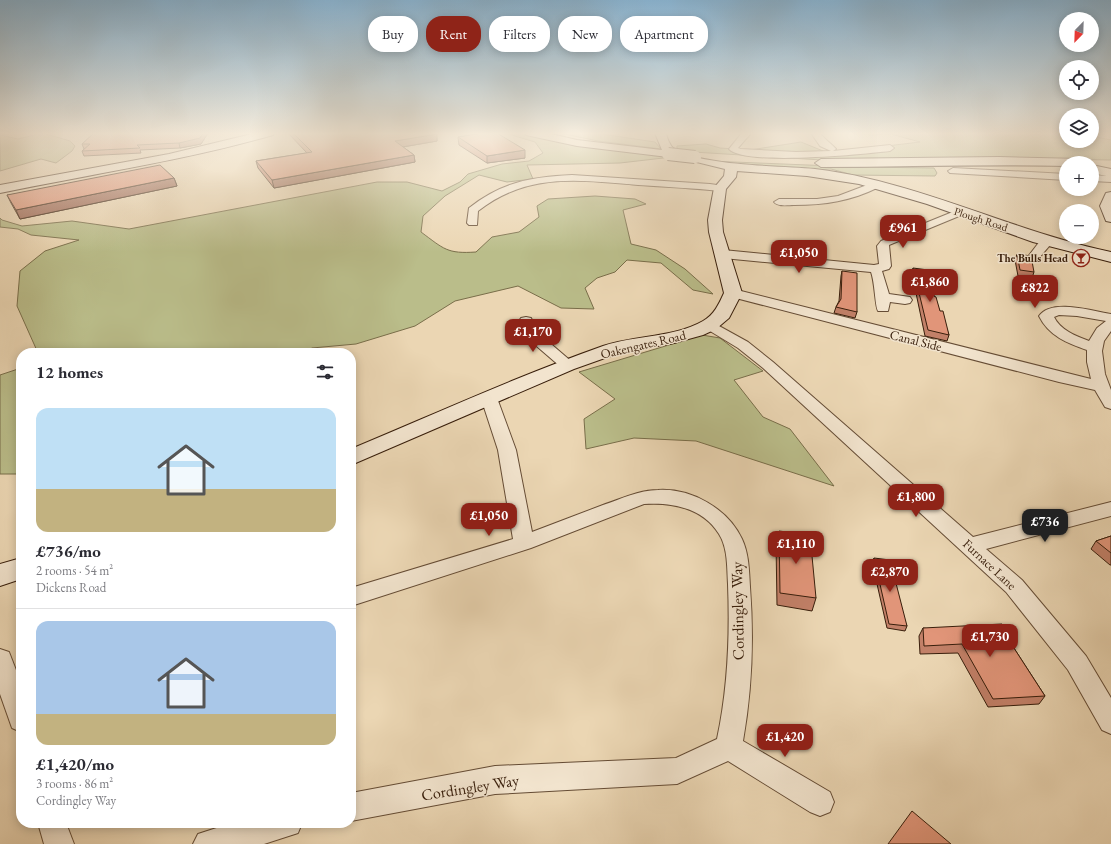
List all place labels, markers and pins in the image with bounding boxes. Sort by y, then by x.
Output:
pin: £961 [879,215,927,249]
pin: £1,050 [766,240,832,274]
bar icon: The Bulls Head [1071,248,1091,268]
place label: The Bulls Head [997,251,1068,265]
pin: £1,860 [897,269,963,303]
pin: £822 [1011,275,1059,309]
pin: £1,170 [500,319,566,353]
pin: £1,800 [883,484,949,518]
pin: £1,050 [456,503,522,537]
pin: £736 [1021,509,1069,543]
pin: £1,110 [763,531,829,565]
pin: £2,870 [857,559,923,593]
pin: £1,730 [957,624,1023,658]
pin: £1,420 [752,724,818,758]

